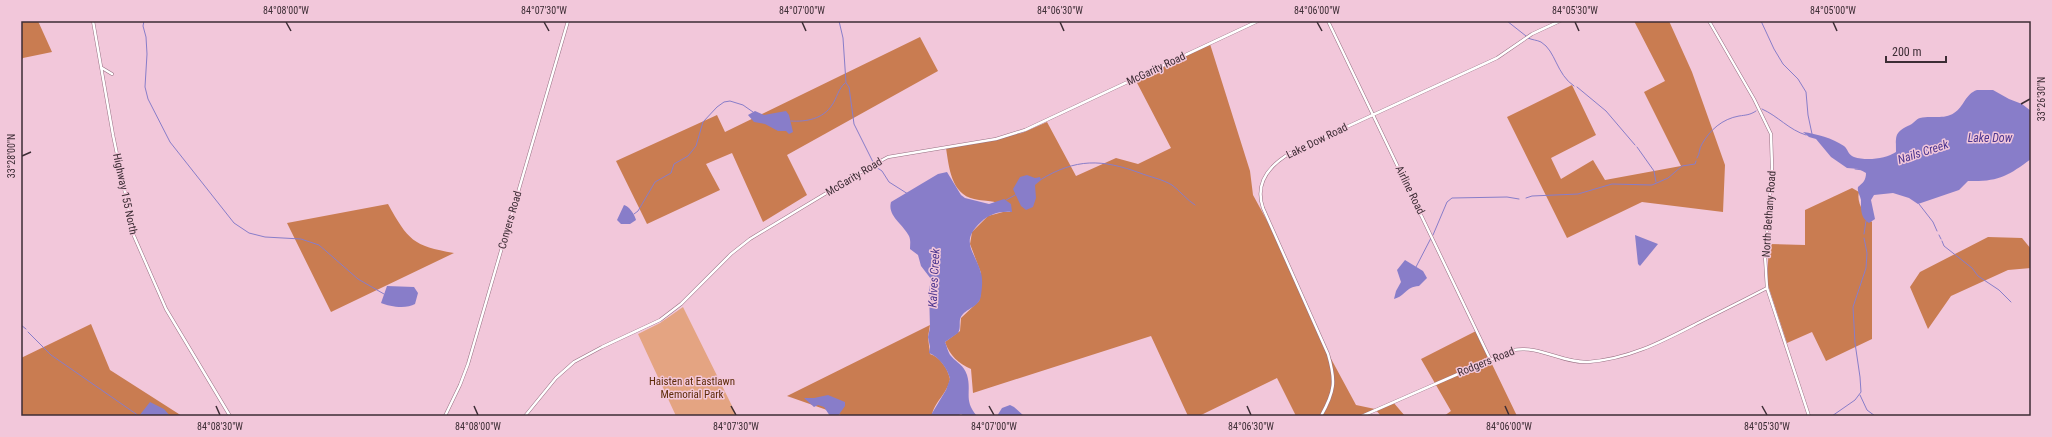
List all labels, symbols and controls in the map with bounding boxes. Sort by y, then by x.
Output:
text: 84°08'00"W [263,5,309,16]
text: 84°07'30"W [521,5,567,16]
text: 84°07'00"W [779,5,825,16]
text: 84°06'30"W [1037,5,1083,16]
text: 84°06'00"W [1294,5,1340,16]
text: 84°05'30"W [1552,5,1598,16]
text: 84°05'00"W [1810,5,1856,16]
scale bar [1886,38,1946,64]
text: 200 m [1892,45,1922,59]
street label: McGarity Road [1124,50,1188,88]
text: 33°26'30"N [2036,77,2047,121]
street label: Lake Dow Road [1284,121,1350,161]
water label: Lake Dow [1968,131,2013,145]
text: 33°28'00"N [6,134,17,178]
water label: Nails Creek [1896,137,1951,167]
street label: Highway 155 North [110,152,140,236]
street label: McGarity Road [823,155,885,199]
street label: Airline Road [1393,164,1427,216]
street label: North Bethany Road [1759,170,1779,258]
street label: Conyers Road [496,189,524,251]
water label: Kalves Creek [925,247,943,308]
street label: Rodgers Road [1456,345,1516,379]
park label: Haisten at Eastlawn Memorial Park [649,375,735,401]
text: 84°08'30"W [197,421,243,432]
text: 84°08'00"W [455,421,501,432]
text: 84°07'30"W [713,421,759,432]
text: 84°07'00"W [971,421,1017,432]
text: 84°06'30"W [1228,421,1274,432]
text: 84°06'00"W [1486,421,1532,432]
text: 84°05'30"W [1744,421,1790,432]

